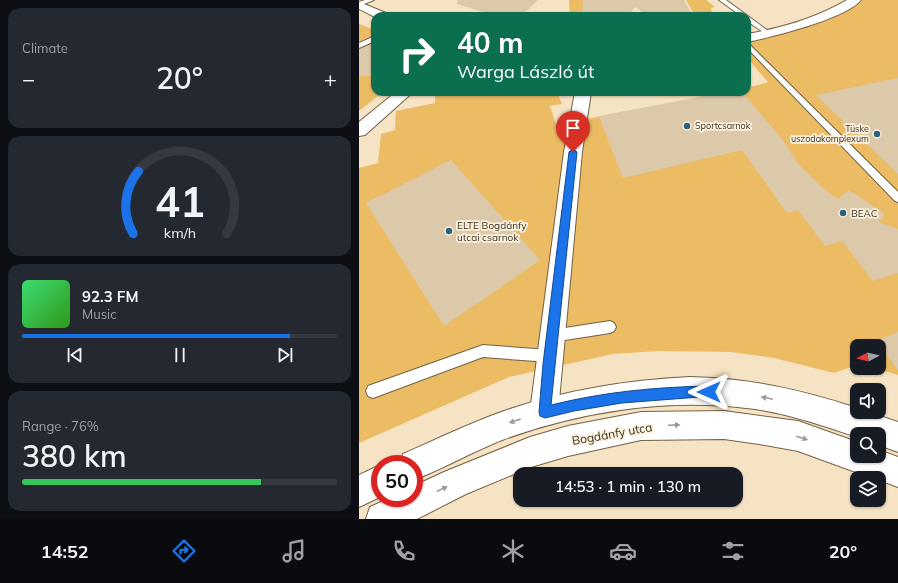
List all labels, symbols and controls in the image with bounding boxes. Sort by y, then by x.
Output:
text: 40 m [457,25,523,60]
icon: right [391,28,443,80]
text: Climate [22,40,68,56]
text: 20° [156,59,203,97]
text: Warga László út [457,60,594,83]
text: − [22,65,35,93]
text: + [324,65,337,93]
pin [556,111,590,152]
icon: arrive [562,117,584,139]
place label: Sportcsarnok [695,120,751,131]
marker: Sportcsarnok [682,121,692,131]
place label: Tüske uszodakomplexum [791,123,869,144]
marker: Tüske uszodakomplexum [872,129,882,139]
text: 41 [155,174,204,226]
place label: BEAC [851,207,878,220]
marker: BEAC [838,208,848,218]
place label: ELTE Bogdánfy utcai csarnok [457,219,527,244]
text: km/h [163,223,196,241]
marker: ELTE Bogdánfy utcai csarnok [444,226,454,236]
text: 92.3 FM [82,287,138,306]
text: Music [82,306,117,322]
north arrow [850,339,886,375]
map controls [850,339,886,507]
icon: previous [64,344,86,366]
icon: pause [169,344,191,366]
icon: next [274,344,296,366]
position arrow [688,371,730,413]
button: sound [850,383,886,419]
one-way arrow [761,394,773,400]
text: Range · 76% [22,418,99,434]
one-way arrow [508,419,520,425]
street label: Bogdánfy utca [571,419,653,448]
one-way arrow [668,422,681,428]
button: search [850,427,886,463]
one-way arrow [797,435,809,441]
text: 380 km [22,437,127,475]
speed limit sign: 50 [371,455,423,507]
button: layers [850,471,886,507]
text: 14:53 · 1 min · 130 m [555,477,701,496]
one-way arrow [437,486,448,492]
icon: directions [170,537,198,565]
icon: music [280,537,308,565]
icon: phone [390,537,418,565]
icon: climate [499,537,527,565]
icon: car [609,537,637,565]
icon: filters [719,537,747,565]
text: 14:52 [41,540,89,563]
text: 20° [829,540,857,563]

